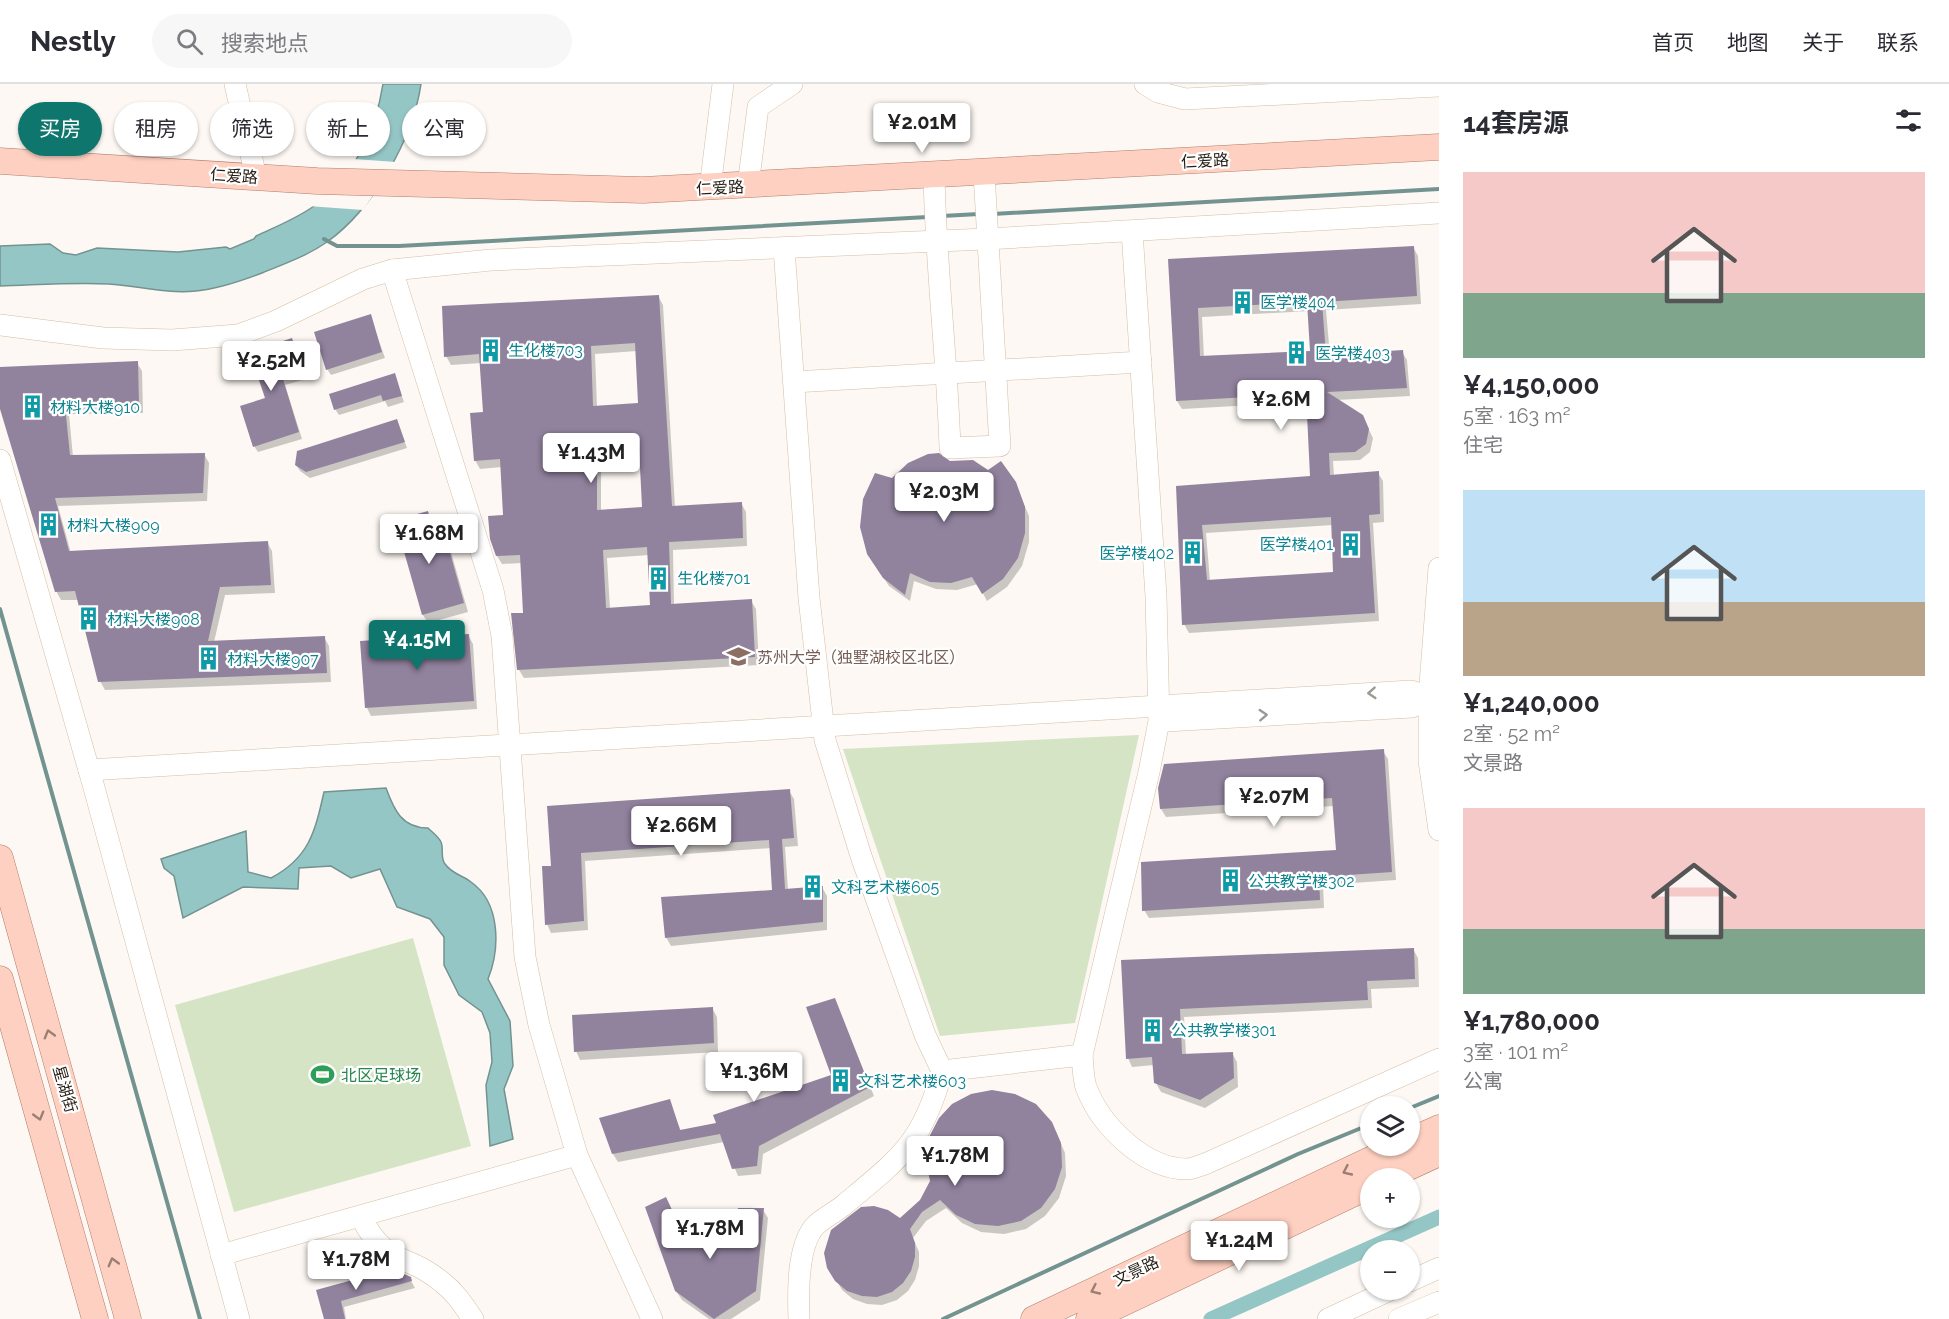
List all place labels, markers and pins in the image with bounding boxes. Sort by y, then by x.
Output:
pin: ¥2.01M [873,103,971,154]
building icon: 医学楼404 [1229,289,1255,315]
place label: 医学楼404 [1260,293,1336,312]
building icon: 生化楼703 [477,337,503,363]
building icon: 医学楼403 [1284,340,1310,366]
pin: ¥2.52M [222,341,320,392]
place label: 生化楼703 [508,341,583,360]
place label: 医学楼403 [1315,344,1390,363]
pin: ¥2.6M [1239,380,1323,431]
building icon: 材料大楼910 [19,394,45,420]
place label: 材料大楼910 [50,398,140,417]
pin: ¥1.43M [542,433,640,484]
pin: ¥2.03M [895,472,993,523]
building icon: 材料大楼909 [36,512,62,538]
pin: ¥1.68M [380,514,478,565]
place label: 材料大楼909 [67,516,160,535]
building icon: 医学楼401 [1338,531,1364,557]
place label: 医学楼401 [1260,535,1333,554]
building icon: 医学楼402 [1179,540,1205,566]
place label: 医学楼402 [1099,544,1174,563]
building icon: 生化楼701 [646,565,672,591]
place label: 生化楼701 [677,569,750,588]
building icon: 材料大楼908 [76,606,102,632]
place label: 材料大楼908 [107,610,200,629]
pin: ¥4.15M [368,620,466,671]
school or university icon: 苏州大学（独墅湖校区北区） [726,644,752,670]
building icon: 材料大楼907 [196,646,222,672]
place label: 苏州大学（独墅湖校区北区） [757,648,965,667]
place label: 材料大楼907 [227,650,319,669]
pin: ¥2.07M [1225,777,1323,828]
pin: ¥2.66M [632,806,730,857]
building icon: 公共教学楼302 [1217,868,1243,894]
place label: 公共教学楼302 [1248,872,1355,891]
building icon: 文科艺术楼605 [800,874,826,900]
place label: 文科艺术楼605 [831,878,939,897]
building icon: 公共教学楼301 [1140,1017,1166,1043]
place label: 公共教学楼301 [1171,1021,1276,1040]
pin: ¥1.36M [705,1052,803,1103]
sports icon: 北区足球场 [310,1062,336,1088]
place label: 北区足球场 [341,1066,421,1085]
building icon: 文科艺术楼603 [827,1068,853,1094]
place label: 文科艺术楼603 [858,1072,966,1091]
pin: ¥1.78M [906,1136,1004,1187]
pin: ¥1.78M [661,1209,759,1260]
pin: ¥1.24M [1190,1221,1288,1272]
pin: ¥1.78M [307,1240,405,1291]

